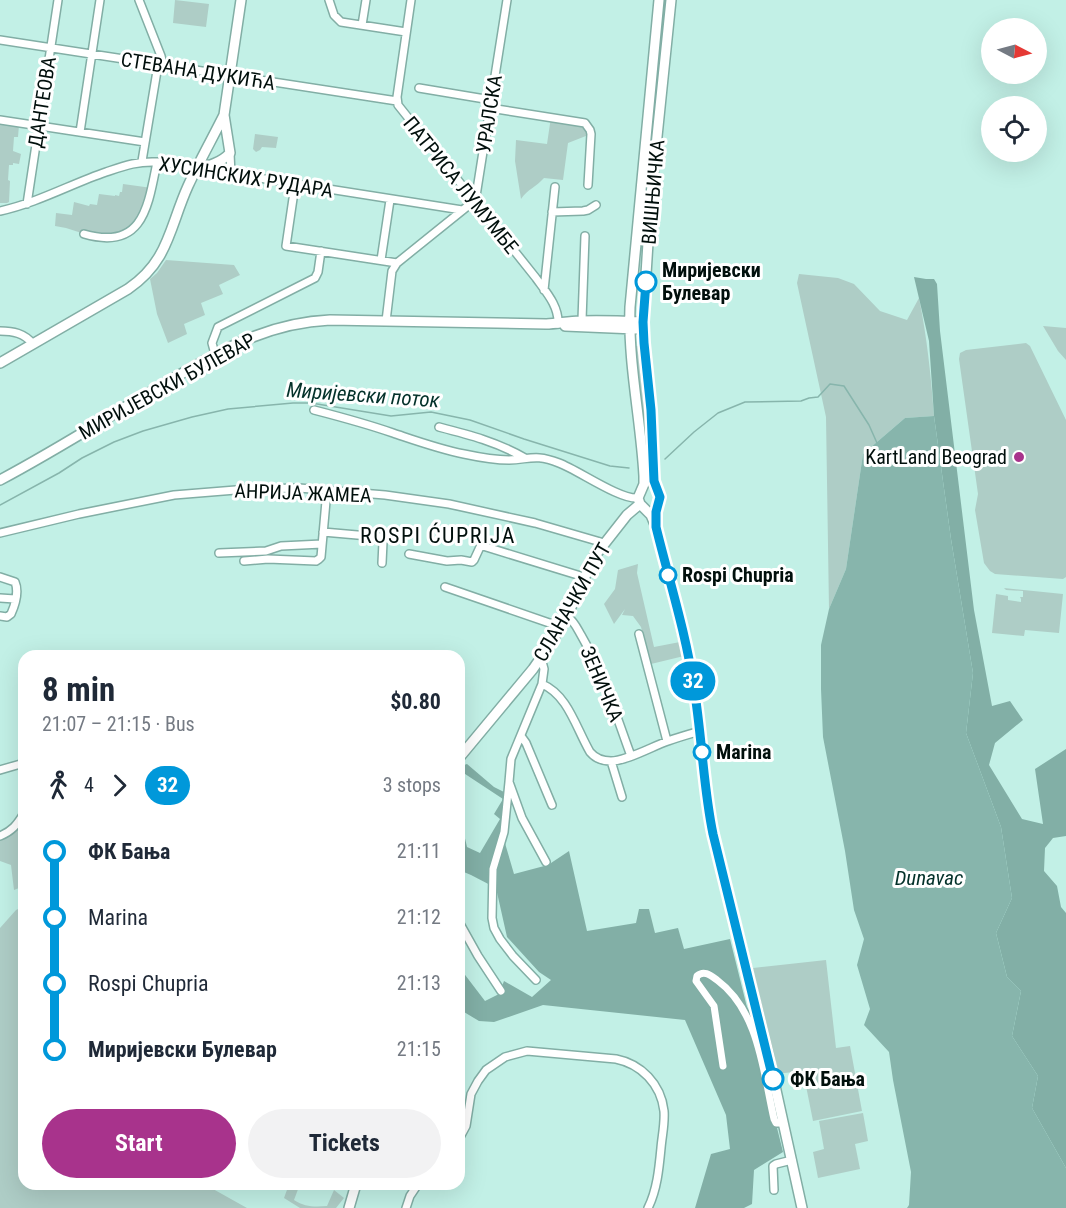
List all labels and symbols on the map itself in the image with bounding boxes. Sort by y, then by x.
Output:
north arrow [981,18,1047,84]
street label: СТЕВАНА ДУКИЋА [119,47,277,95]
street label: ДАНТЕОВА [23,54,61,149]
street label: УРАЛСКА [471,73,507,155]
street label: ПАТРИСА ЛУМУМБЕ [398,112,524,258]
street label: ВИШЊИЧКА [636,138,670,245]
street label: ХУСИНСКИХ РУДАРА [157,151,335,203]
place label: Миријевски Булевар [662,258,761,305]
marker: Миријевски Булевар [635,271,657,293]
street label: МИРИЈЕВСКИ БУЛЕВАР [75,327,259,445]
water label: Миријевски поток [286,378,442,412]
place label: KartLand Beograd [865,445,1007,469]
marker: KartLand Beograd [1012,450,1026,464]
street label: АНРИЈА ЖАМЕА [234,479,372,507]
district label: ROSPI ĆUPRIJA [360,522,516,548]
street label: СЛАНАЧКИ ПУТ [528,538,616,666]
place label: Rospi Chupria [682,563,794,587]
marker: Rospi Chupria [659,566,677,584]
street label: ЗЕНИЧКА [575,643,629,726]
line badge: 32 [666,662,720,700]
place label: Marina [716,740,772,764]
marker: Marina [693,743,711,761]
water label: Dunavac [895,866,963,890]
place label: ФК Бања [790,1067,865,1091]
marker: ФК Бања [762,1068,784,1090]

